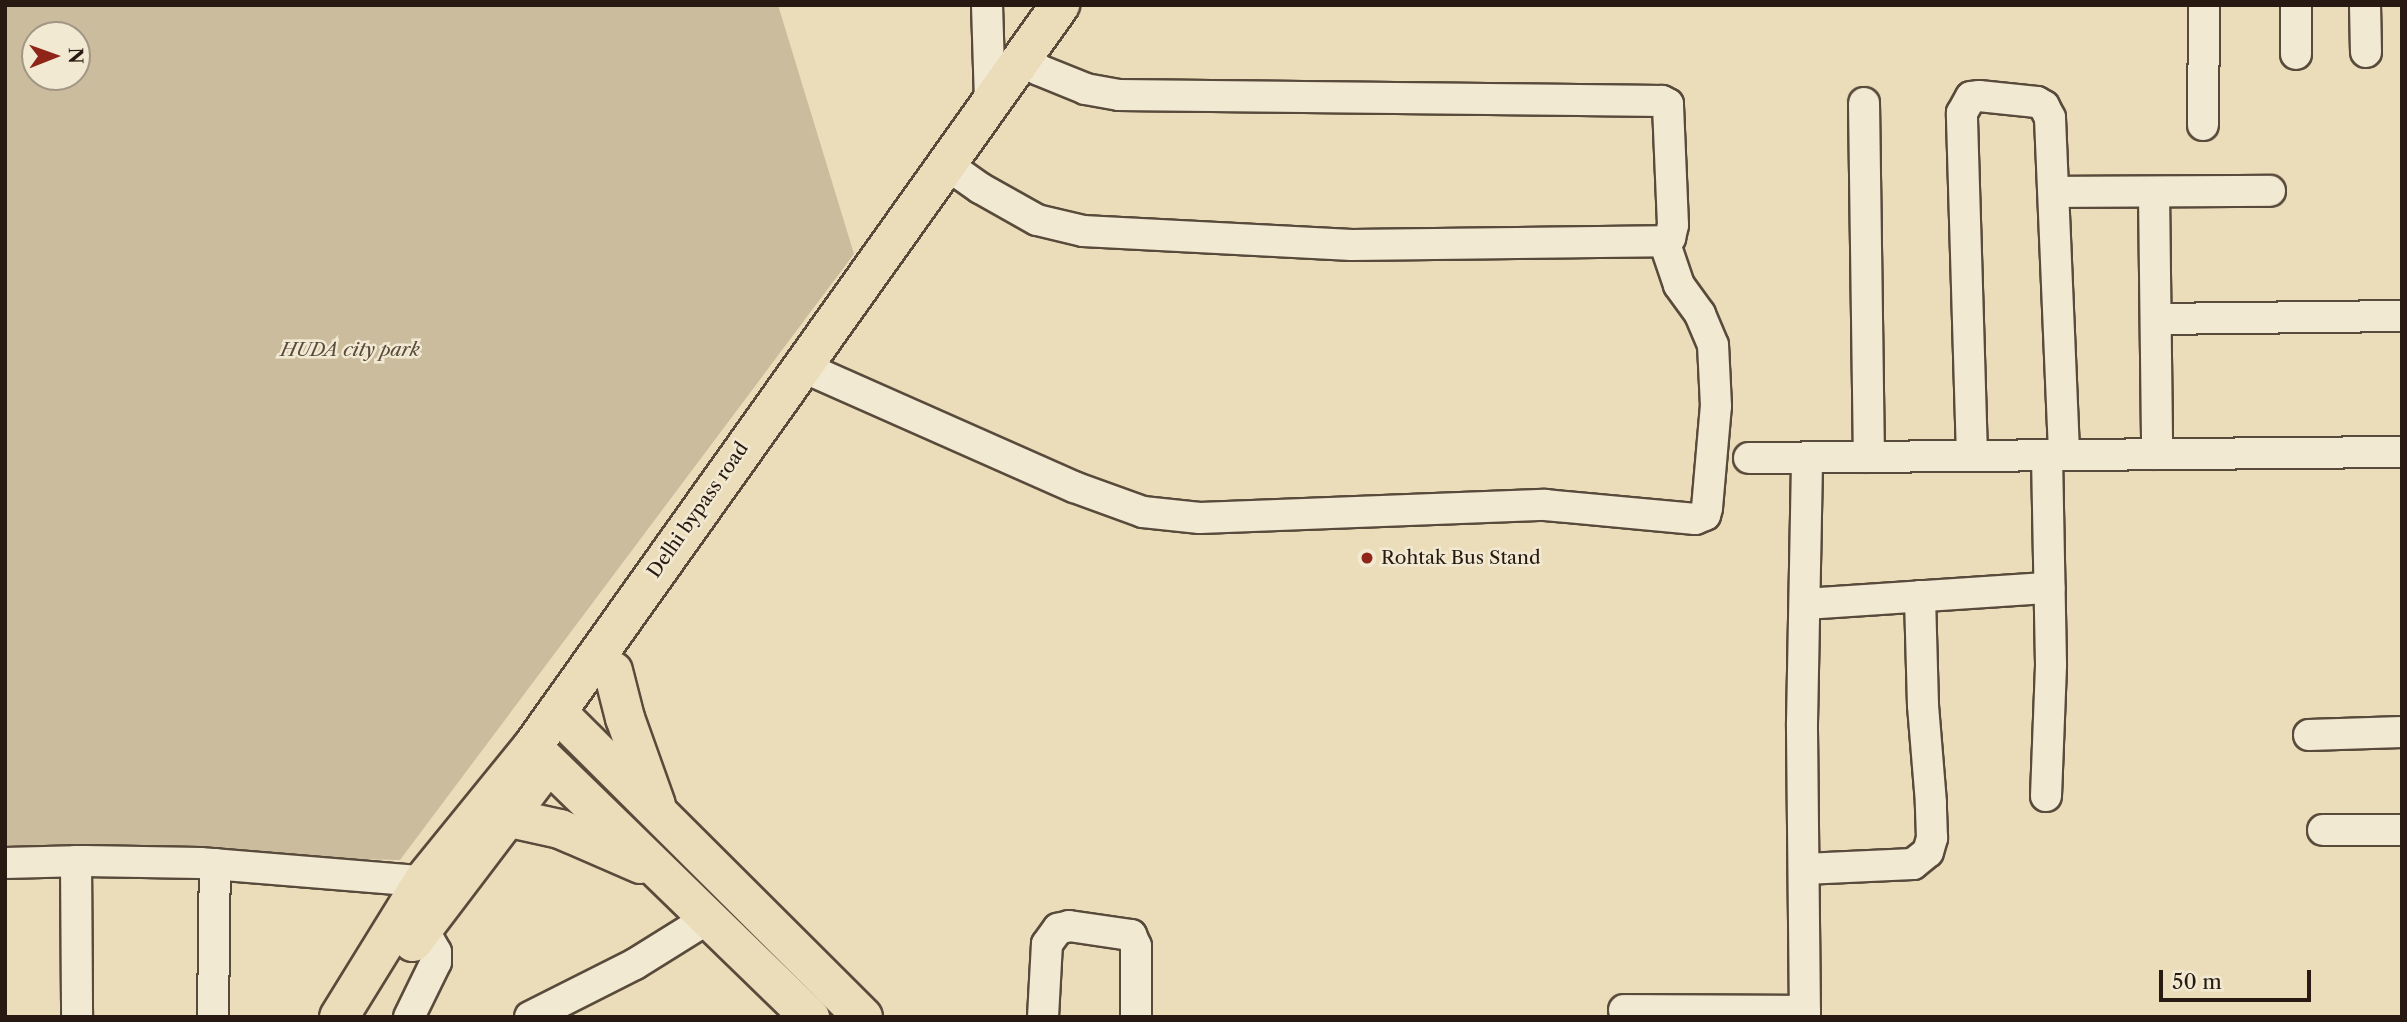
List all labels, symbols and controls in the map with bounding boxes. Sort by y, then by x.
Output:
north arrow [21,21,91,91]
text: N [64,47,87,64]
park label: HUDA city park [280,339,420,361]
street label: Delhi bypass road [643,438,753,582]
place label: Rohtak Bus Stand [1381,547,1541,569]
marker: Rohtak Bus Stand [1359,550,1375,566]
scale bar [2162,956,2314,1000]
text: 50 m [2172,969,2222,994]

